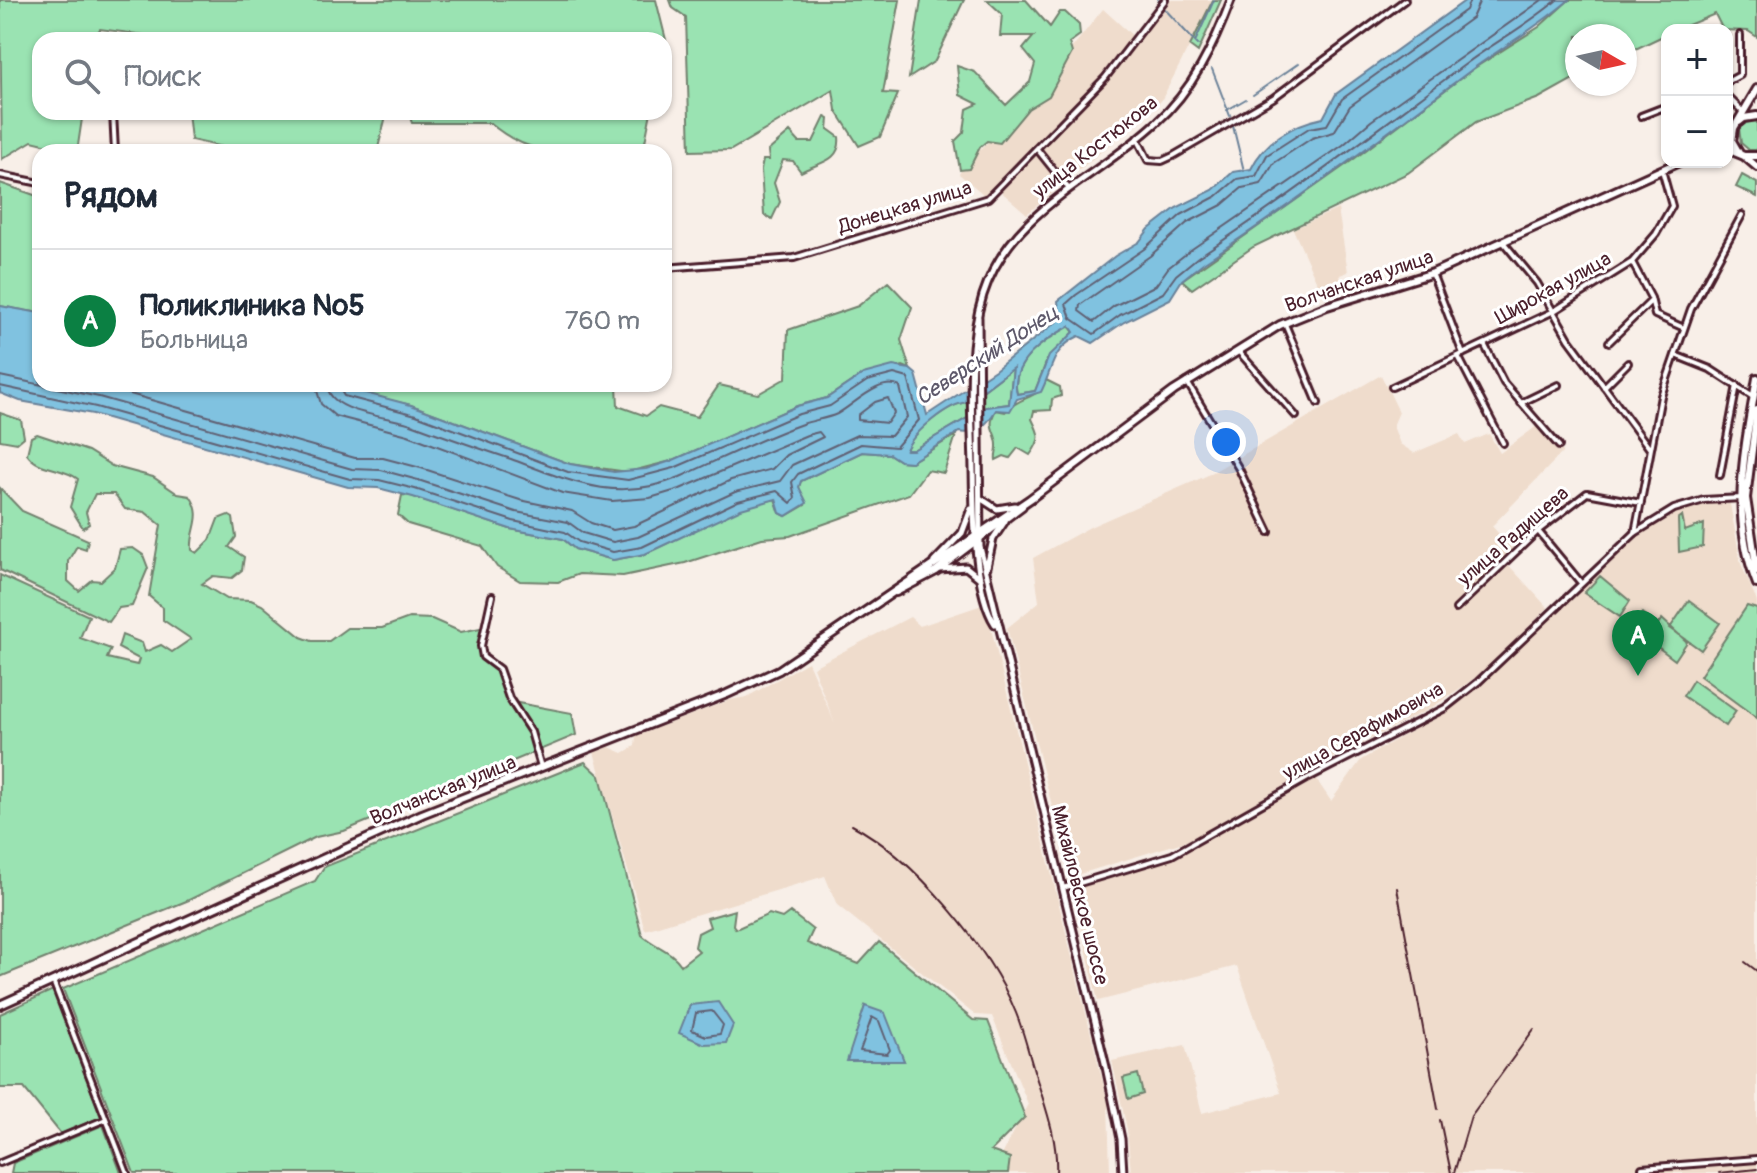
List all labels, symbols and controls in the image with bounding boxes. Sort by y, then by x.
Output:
north arrow [1565,24,1637,96]
map controls [1661,24,1733,168]
button: + [1661,24,1733,96]
search box [32,32,672,120]
icon: search [60,54,104,98]
text: Поиск [124,58,202,95]
street label: улица Костюкова [1027,90,1163,204]
button: − [1661,96,1733,168]
text: Рядом [64,175,158,218]
street label: Донецкая улица [834,175,975,239]
street label: Волчанская улица [1282,244,1436,318]
street label: Широкая улица [1491,246,1615,330]
text: Поликлиника №5 [140,287,365,324]
water label: Северский Донец [910,298,1064,412]
text: A [82,305,98,337]
text: 760 m [565,305,640,337]
text: Больница [140,324,248,356]
your location [1206,422,1246,462]
street label: улица Радищева [1451,481,1574,592]
pin: A [1612,610,1664,676]
street label: улица Серафимовича [1277,676,1448,786]
street label: Волчанская улица [366,749,520,831]
street label: Михайловское шоссе [1046,803,1114,987]

